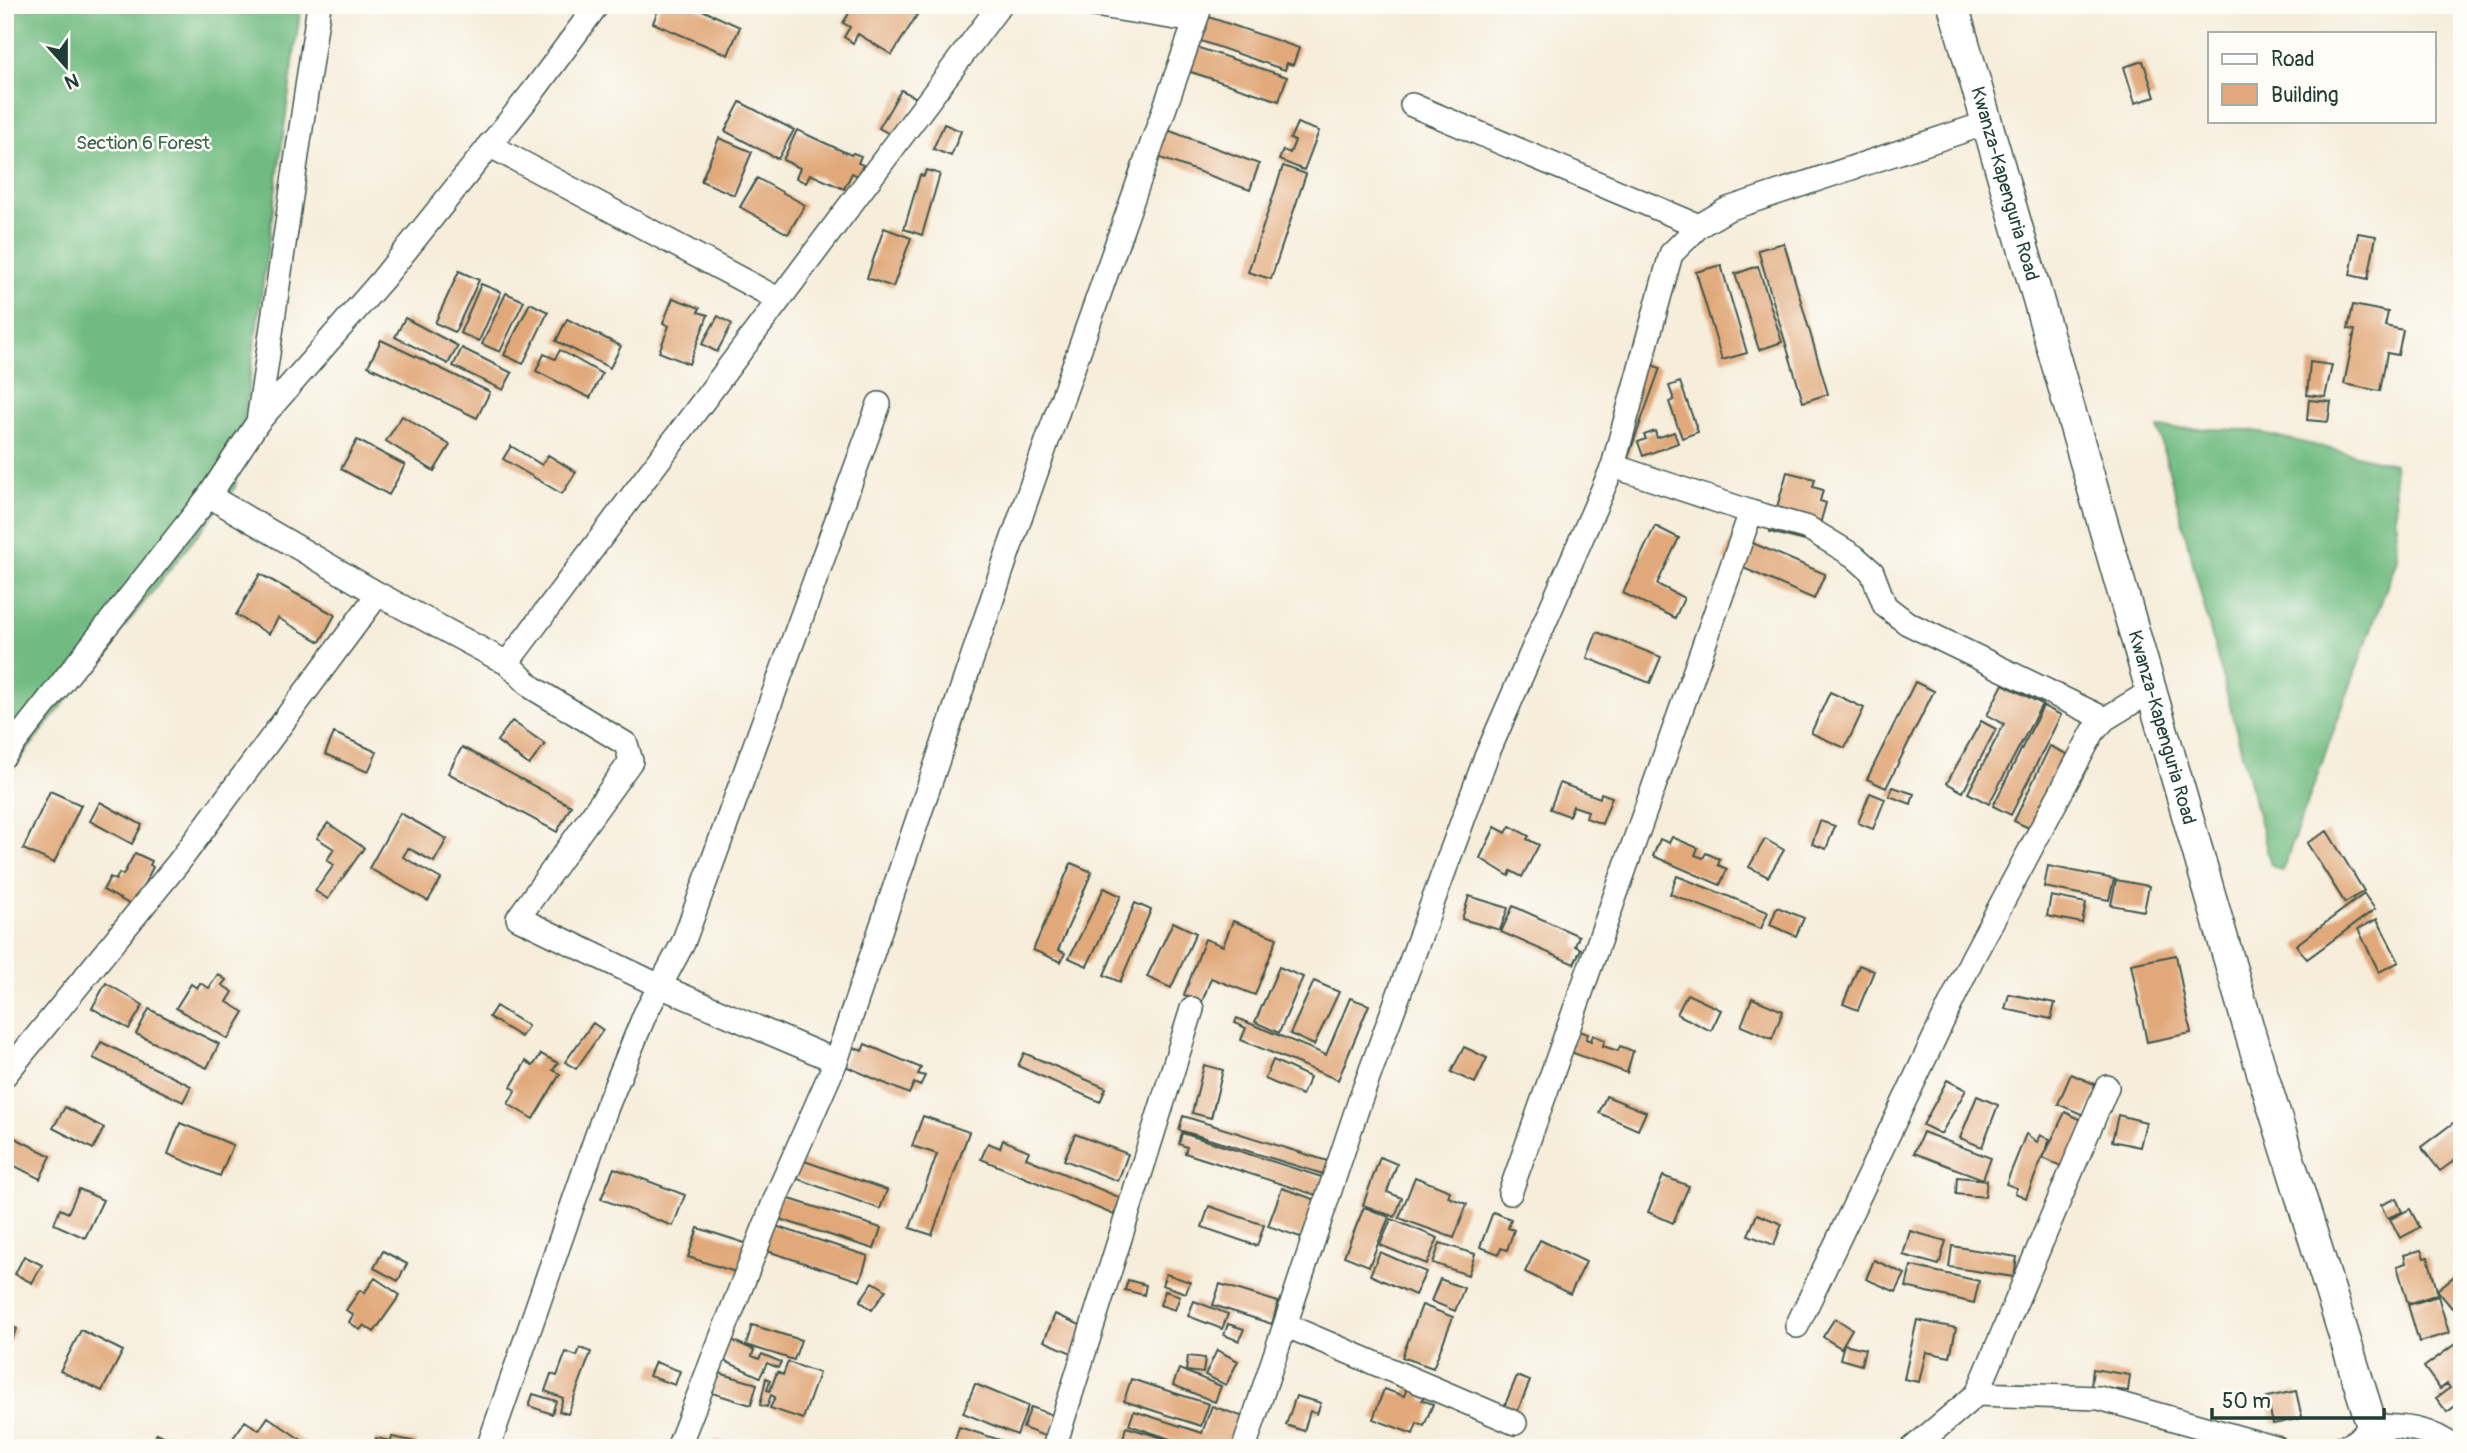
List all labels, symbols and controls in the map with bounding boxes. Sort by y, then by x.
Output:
north arrow [32,32,102,102]
legend [2208,32,2436,122]
text: Road [2271,46,2315,73]
text: N [61,67,82,94]
text: Building [2271,82,2338,109]
street label: Kwanza-Kapenguria Road [1965,84,2044,284]
park label: Section 6 Forest [76,131,210,155]
street label: Kwanza-Kapenguria Road [2122,628,2201,827]
scale bar [2212,1376,2383,1420]
text: 50 m [2222,1388,2271,1415]

